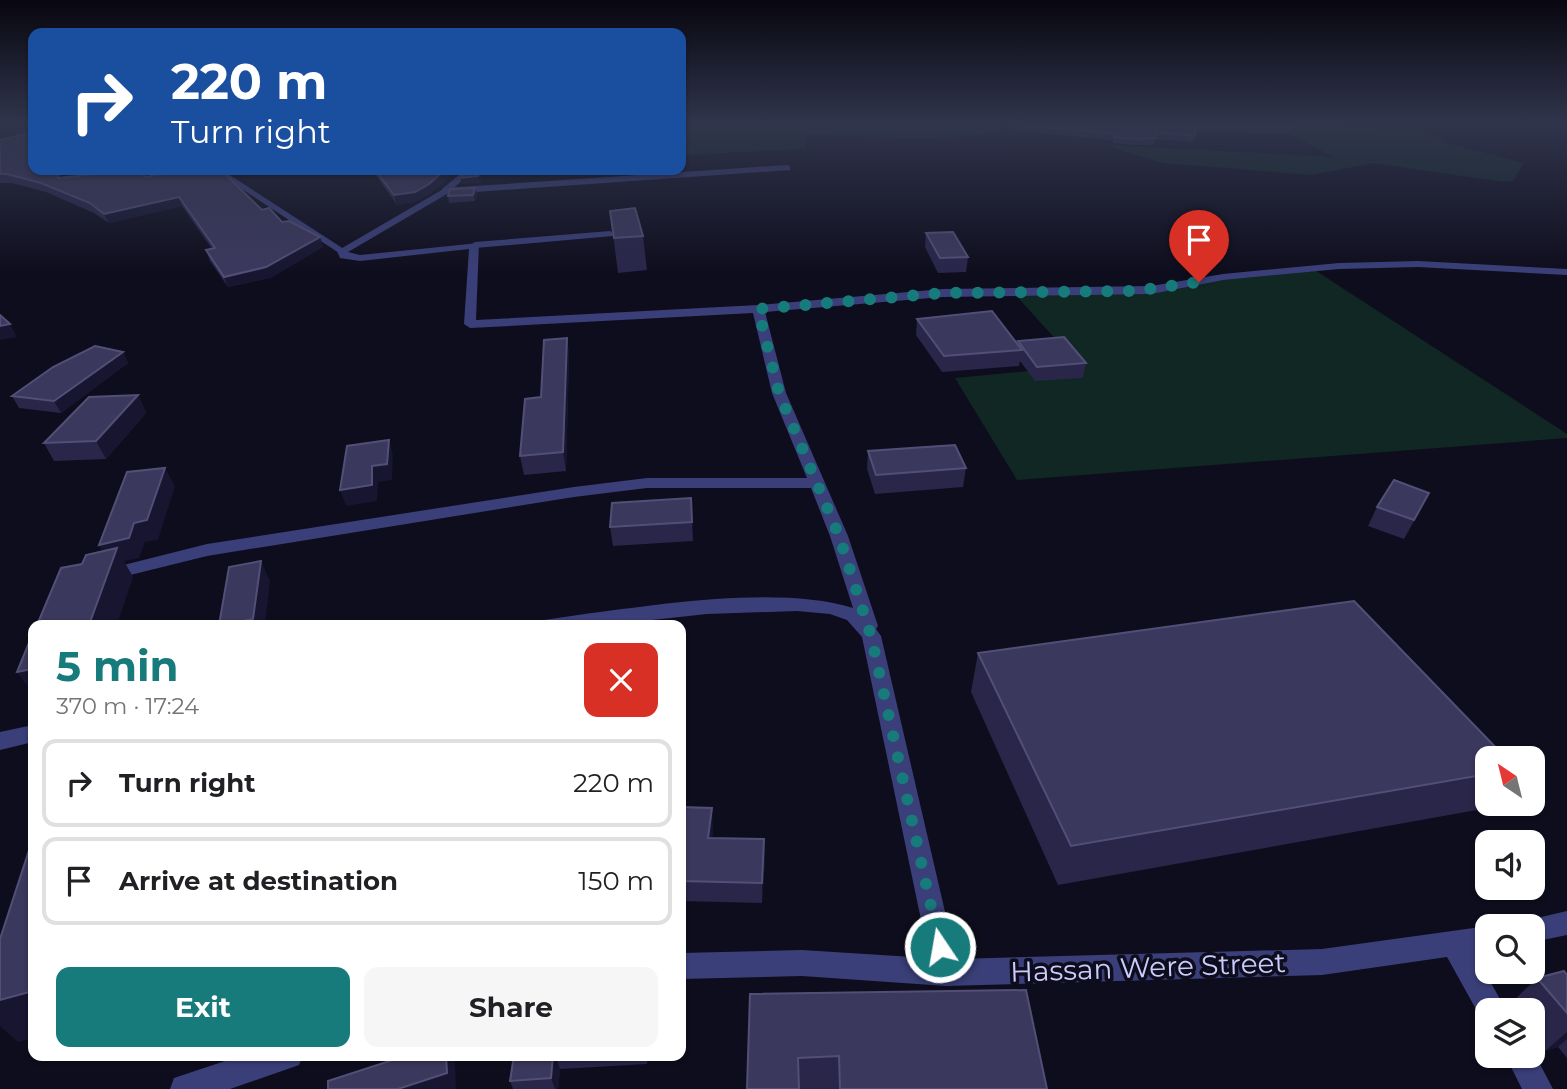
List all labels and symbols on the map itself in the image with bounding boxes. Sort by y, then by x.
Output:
pin [1169,210,1229,282]
north arrow [1475,746,1545,816]
position arrow [903,910,977,984]
street label: Hassan Were Street [1010,945,1286,989]

